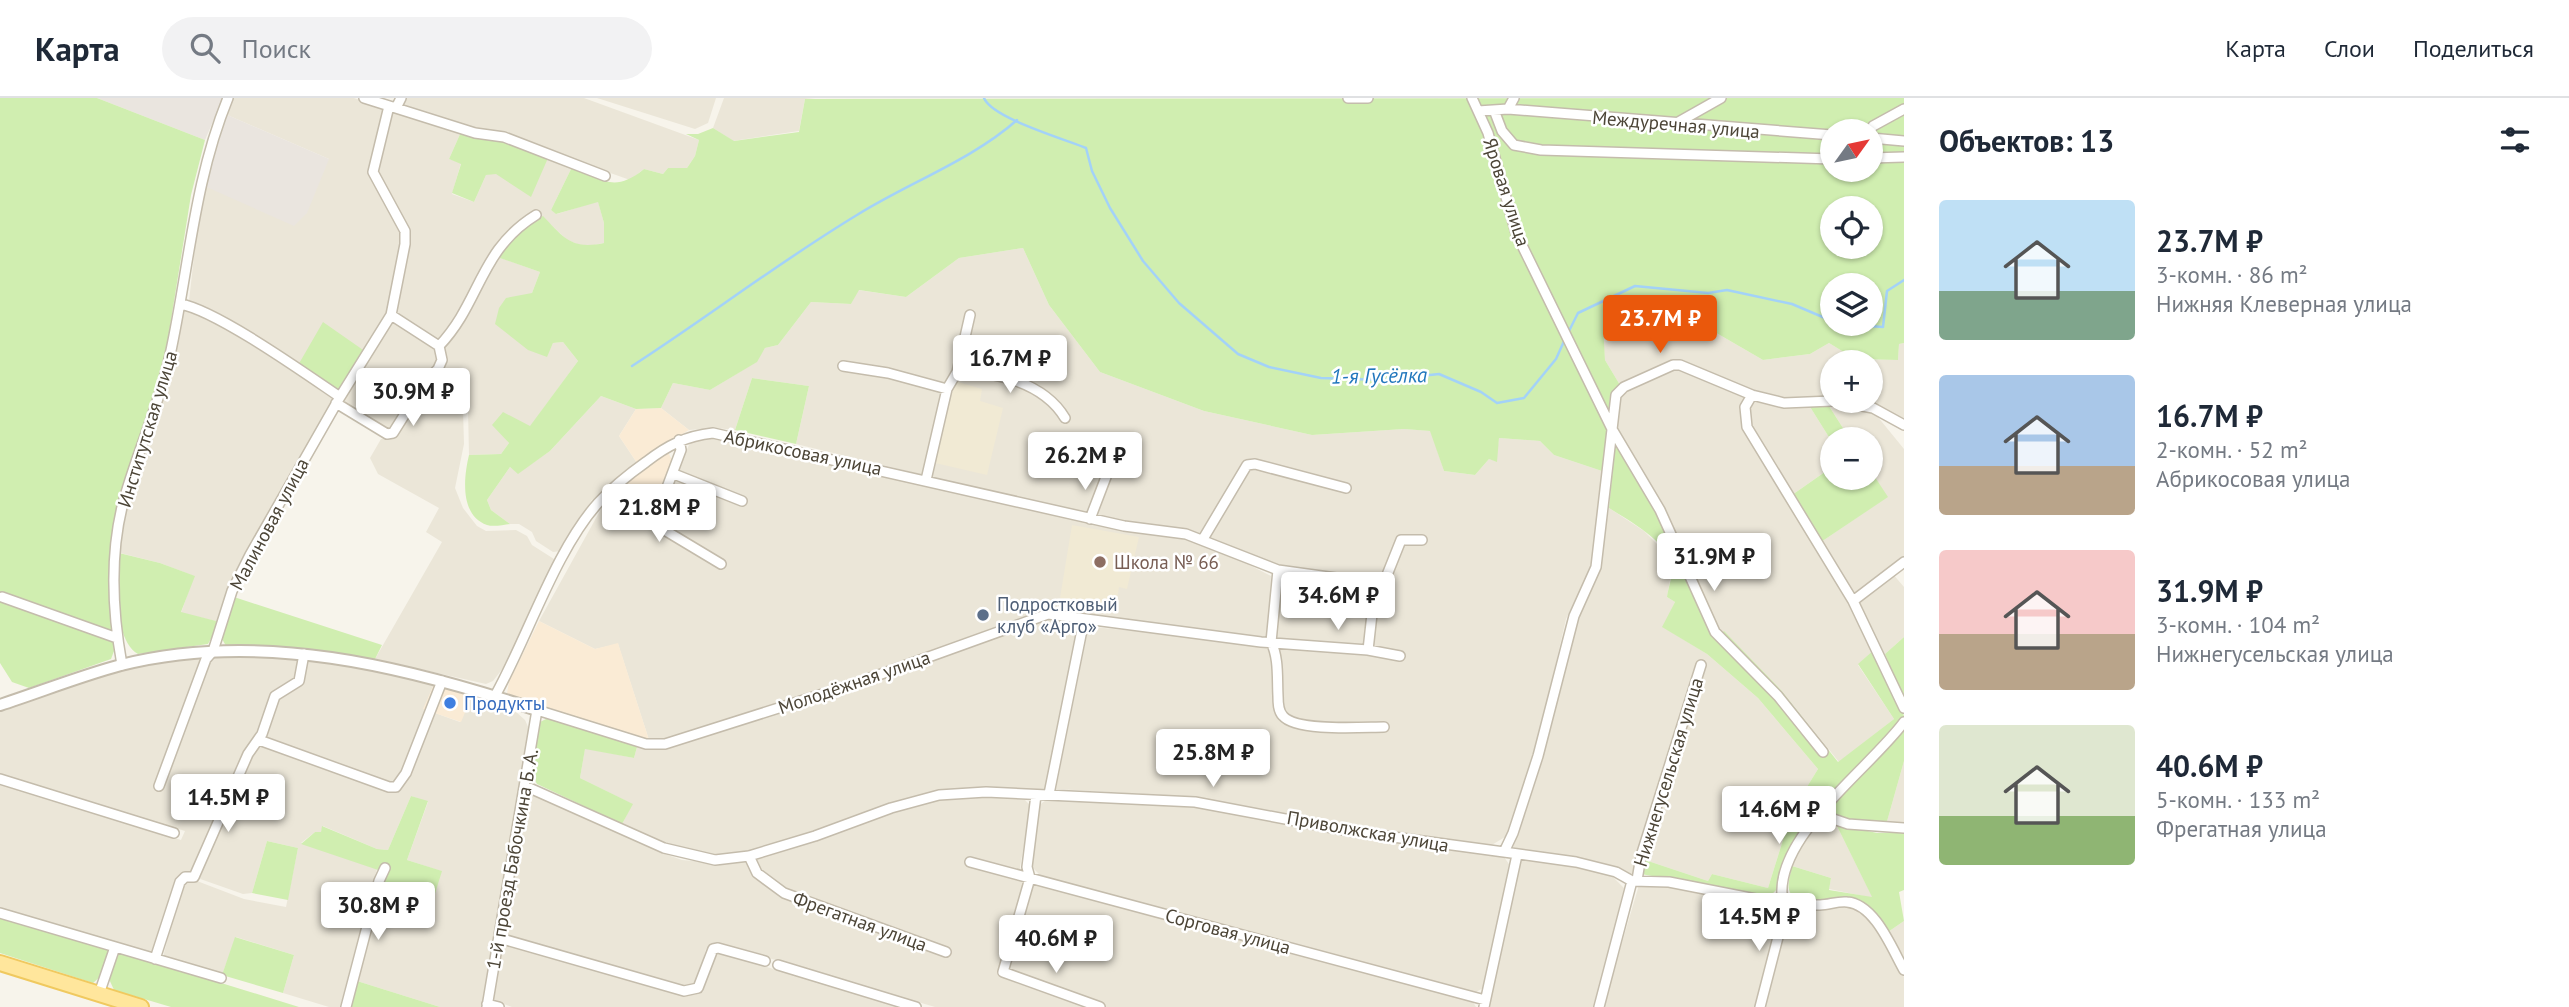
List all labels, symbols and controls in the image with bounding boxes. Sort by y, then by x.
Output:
search box [162,17,652,80]
text: Карта [35,27,120,70]
icon: search [186,29,224,67]
text: Поиск [242,32,311,65]
text: Карта [2225,33,2286,64]
text: Слои [2324,33,2375,64]
text: Поделиться [2413,33,2534,64]
street label: Междуречная улица [1591,105,1761,143]
north arrow [1820,119,1883,182]
map controls [1820,119,1883,490]
text: Объектов: 13 [1939,121,2114,160]
icon: filters [2496,121,2534,159]
street label: Яровая улица [1478,135,1536,249]
button: locate [1820,196,1883,259]
text: 23.7M ₽ [2156,221,2263,260]
icon: home [1995,228,2079,312]
text: 3-комн. · 86 m² [2156,260,2308,289]
button: layers [1820,273,1883,336]
text: Нижняя Клеверная улица [2156,289,2412,318]
pin: 23.7M ₽ [1595,296,1725,355]
text: 23.7M ₽ [1619,303,1701,332]
pin: 16.7M ₽ [945,336,1075,395]
text: 16.7M ₽ [969,343,1051,372]
street label: Институтская улица [112,348,182,510]
button: + [1820,350,1883,413]
water label: 1-я Гусёлка [1331,361,1428,390]
pin: 30.9M ₽ [348,368,478,428]
text: 30.9M ₽ [372,376,454,405]
text: 16.7M ₽ [2156,396,2263,435]
icon: home [1995,403,2079,487]
street label: Абрикосовая улица [722,424,884,480]
button: − [1820,427,1883,490]
pin: 26.2M ₽ [1020,432,1150,492]
text: 2-комн. · 52 m² [2156,435,2308,464]
text: 26.2M ₽ [1044,440,1126,469]
street label: Малиновая улица [224,454,314,594]
text: Абрикосовая улица [2156,464,2351,493]
pin: 21.8M ₽ [594,484,724,544]
text: 21.8M ₽ [618,492,700,521]
pin: 31.9M ₽ [1649,533,1779,593]
text: 31.9M ₽ [1673,541,1755,570]
place label: Школа № 66 [1114,550,1219,574]
marker: Школа № 66 [1092,554,1108,570]
text: 31.9M ₽ [2156,571,2263,610]
pin: 34.6M ₽ [1273,573,1403,632]
icon: home [1995,578,2079,662]
text: 34.6M ₽ [1297,580,1379,609]
place label: Подростковый клуб «Арго» [997,592,1118,638]
marker: Подростковый клуб «Арго» [975,607,991,623]
text: 3-комн. · 104 m² [2156,610,2320,639]
text: Нижнегусельская улица [2156,639,2394,668]
street label: Молодёжная улица [775,645,933,719]
street label: Нижнегусельская улица [1628,675,1708,869]
place label: Продукты [464,691,545,715]
marker: Продукты [442,695,458,711]
pin: 25.8M ₽ [1148,730,1278,789]
text: 25.8M ₽ [1172,737,1254,766]
text: 40.6M ₽ [2156,746,2263,785]
street label: 1-й проезд Бабочкина Б. А. [481,747,543,971]
icon: home [1995,753,2079,837]
pin: 14.5M ₽ [163,774,293,834]
text: 14.5M ₽ [187,782,269,811]
text: 5-комн. · 133 m² [2156,785,2320,814]
pin: 14.6M ₽ [1714,786,1844,846]
text: 14.6M ₽ [1738,794,1820,823]
street label: Приволжская улица [1285,805,1451,857]
text: Фрегатная улица [2156,814,2327,843]
pin: 30.8M ₽ [313,882,443,942]
street label: Фрегатная улица [790,886,930,956]
text: 30.8M ₽ [337,890,419,919]
pin: 14.5M ₽ [1694,894,1824,953]
text: 14.5M ₽ [1718,901,1800,930]
street label: Сорговая улица [1163,903,1293,959]
pin: 40.6M ₽ [991,916,1121,975]
text: 40.6M ₽ [1015,923,1097,952]

